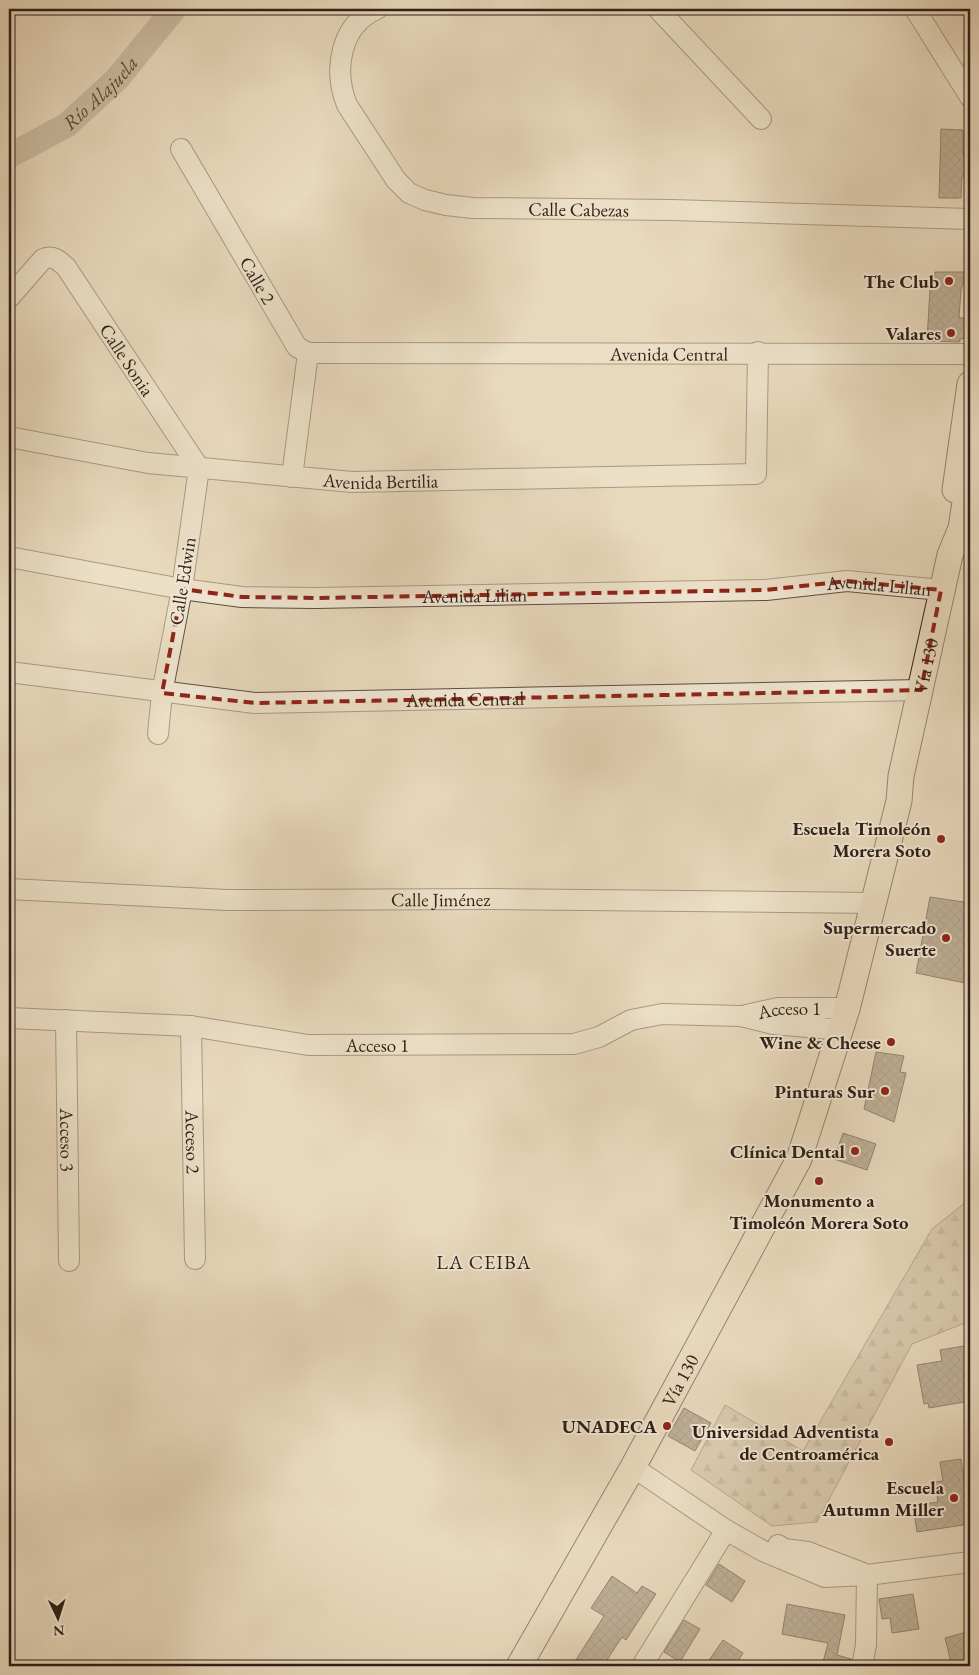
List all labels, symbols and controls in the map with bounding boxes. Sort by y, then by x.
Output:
water label: Río Alajuela [57,50,144,136]
street label: Calle Cabezas [528,197,629,223]
street label: Calle 2 [234,252,281,309]
place label: The Club [863,269,939,294]
marker: The Club [943,275,955,287]
street label: Calle Sonia [94,319,160,401]
place label: Valares [885,321,941,346]
marker: Valares [945,327,957,339]
street label: Avenida Central [609,341,729,367]
street label: Avenida Bertilia [321,467,439,495]
street label: Calle Edwin [163,535,202,627]
street label: Avenida Lilian [824,569,932,602]
street label: Avenida Lilian [421,582,527,609]
street label: Vía 130 [908,636,944,696]
street label: Avenida Central [405,686,525,713]
place label: Escuela Timoleón Morera Soto [792,816,931,863]
marker: Escuela Timoleón Morera Soto [935,833,947,845]
street label: Calle Jiménez [391,887,491,912]
place label: Supermercado Suerte [823,915,936,962]
marker: Supermercado Suerte [940,932,952,944]
street label: Acceso 1 [754,996,821,1025]
place label: Wine & Cheese [759,1030,881,1055]
street label: Acceso 1 [344,1033,409,1058]
marker: Wine & Cheese [885,1036,897,1048]
place label: Pinturas Sur [775,1079,875,1104]
marker: Pinturas Sur [879,1085,891,1097]
street label: Acceso 3 [54,1107,80,1172]
street label: Acceso 2 [179,1109,206,1174]
place label: Clínica Dental [730,1139,846,1164]
marker: Clínica Dental [849,1145,861,1157]
marker: Monumento a Timoleón Morera Soto [813,1175,825,1187]
place label: Monumento a Timoleón Morera Soto [729,1188,909,1235]
district label: LA CEIBA [436,1249,532,1275]
street label: Vía 130 [656,1350,704,1411]
place label: UNADECA [562,1414,657,1439]
place label: Universidad Adventista de Centroamérica [692,1419,880,1466]
marker: UNADECA [661,1420,673,1432]
marker: Universidad Adventista de Centroamérica [883,1436,895,1448]
place label: Escuela Autumn Miller [822,1475,945,1522]
marker: Escuela Autumn Miller [948,1492,960,1504]
north arrow [32,1592,82,1642]
text: N [52,1622,65,1640]

